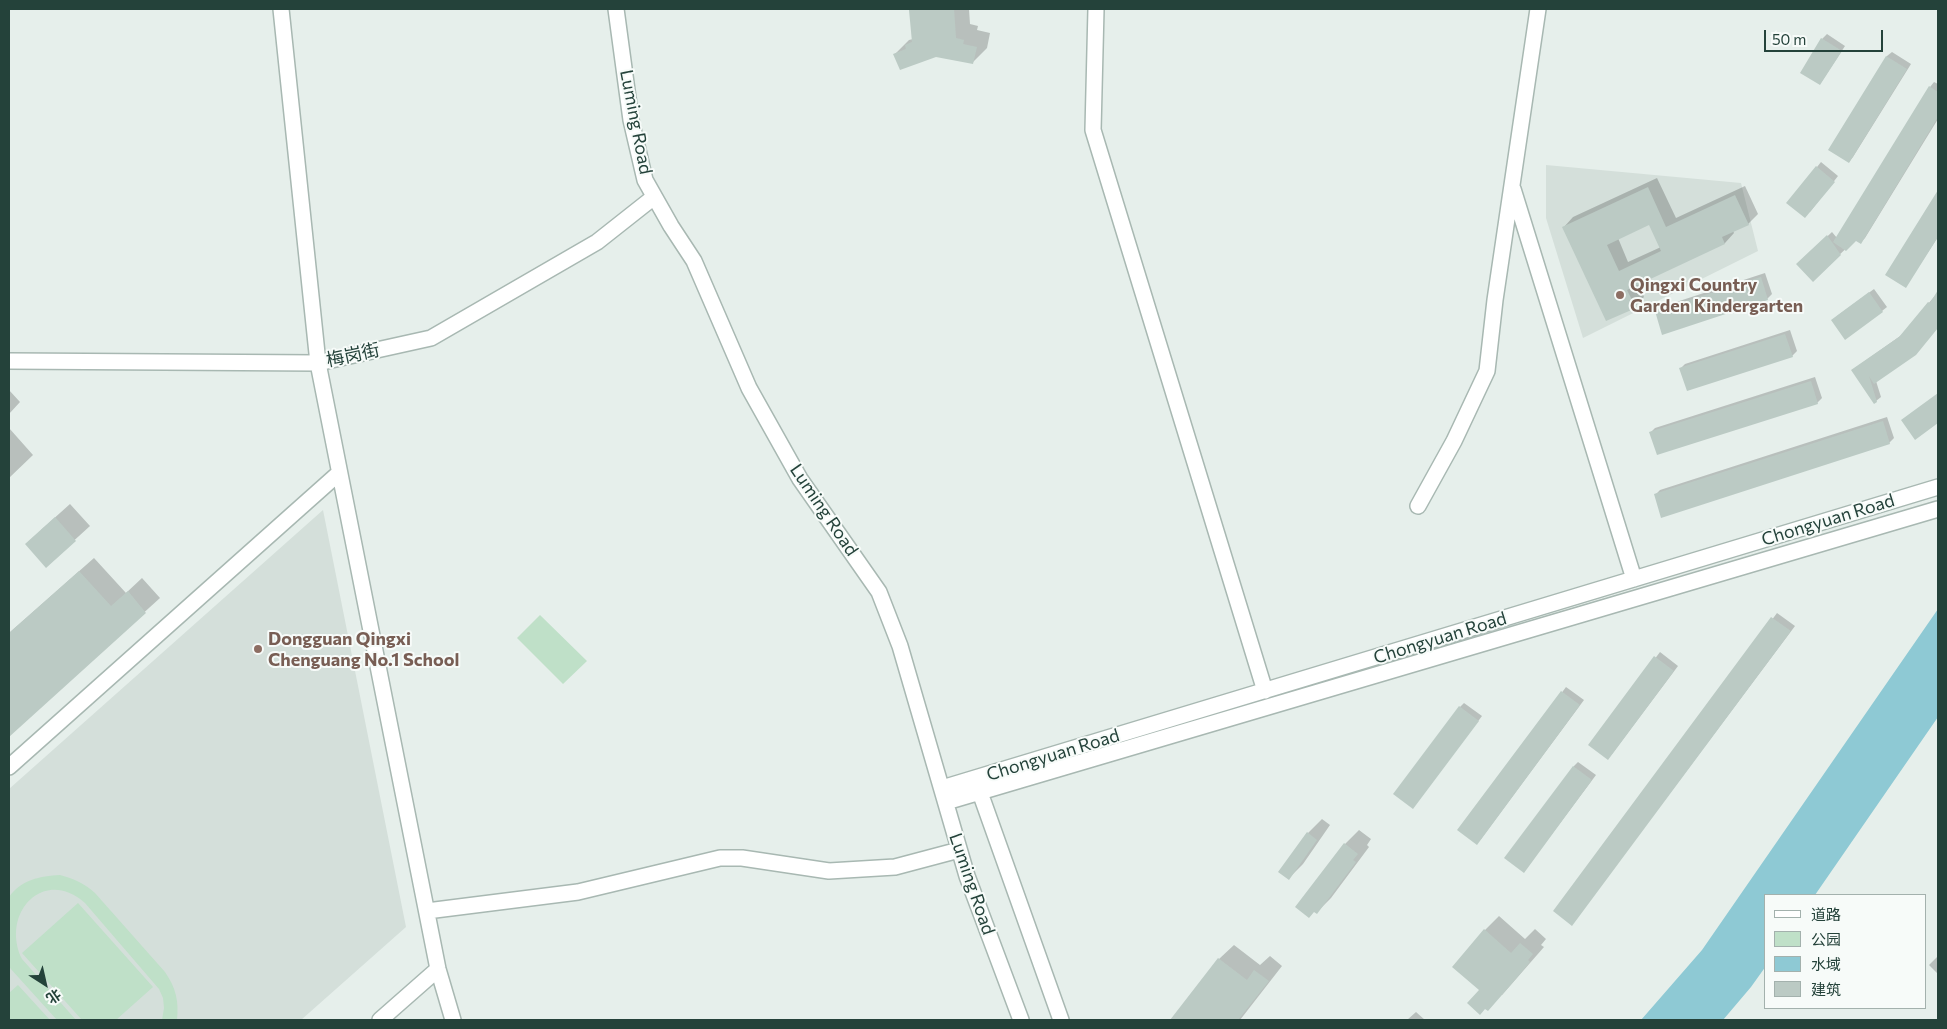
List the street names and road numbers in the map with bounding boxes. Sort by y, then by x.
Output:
street label: Luming Road [615,68,657,176]
street label: 梅岗街 [324,339,382,371]
street label: Luming Road [785,460,863,560]
street label: Chongyuan Road [1759,489,1897,551]
street label: Chongyuan Road [1371,607,1509,669]
street label: Chongyuan Road [984,724,1122,786]
street label: Luming Road [944,830,1000,938]

